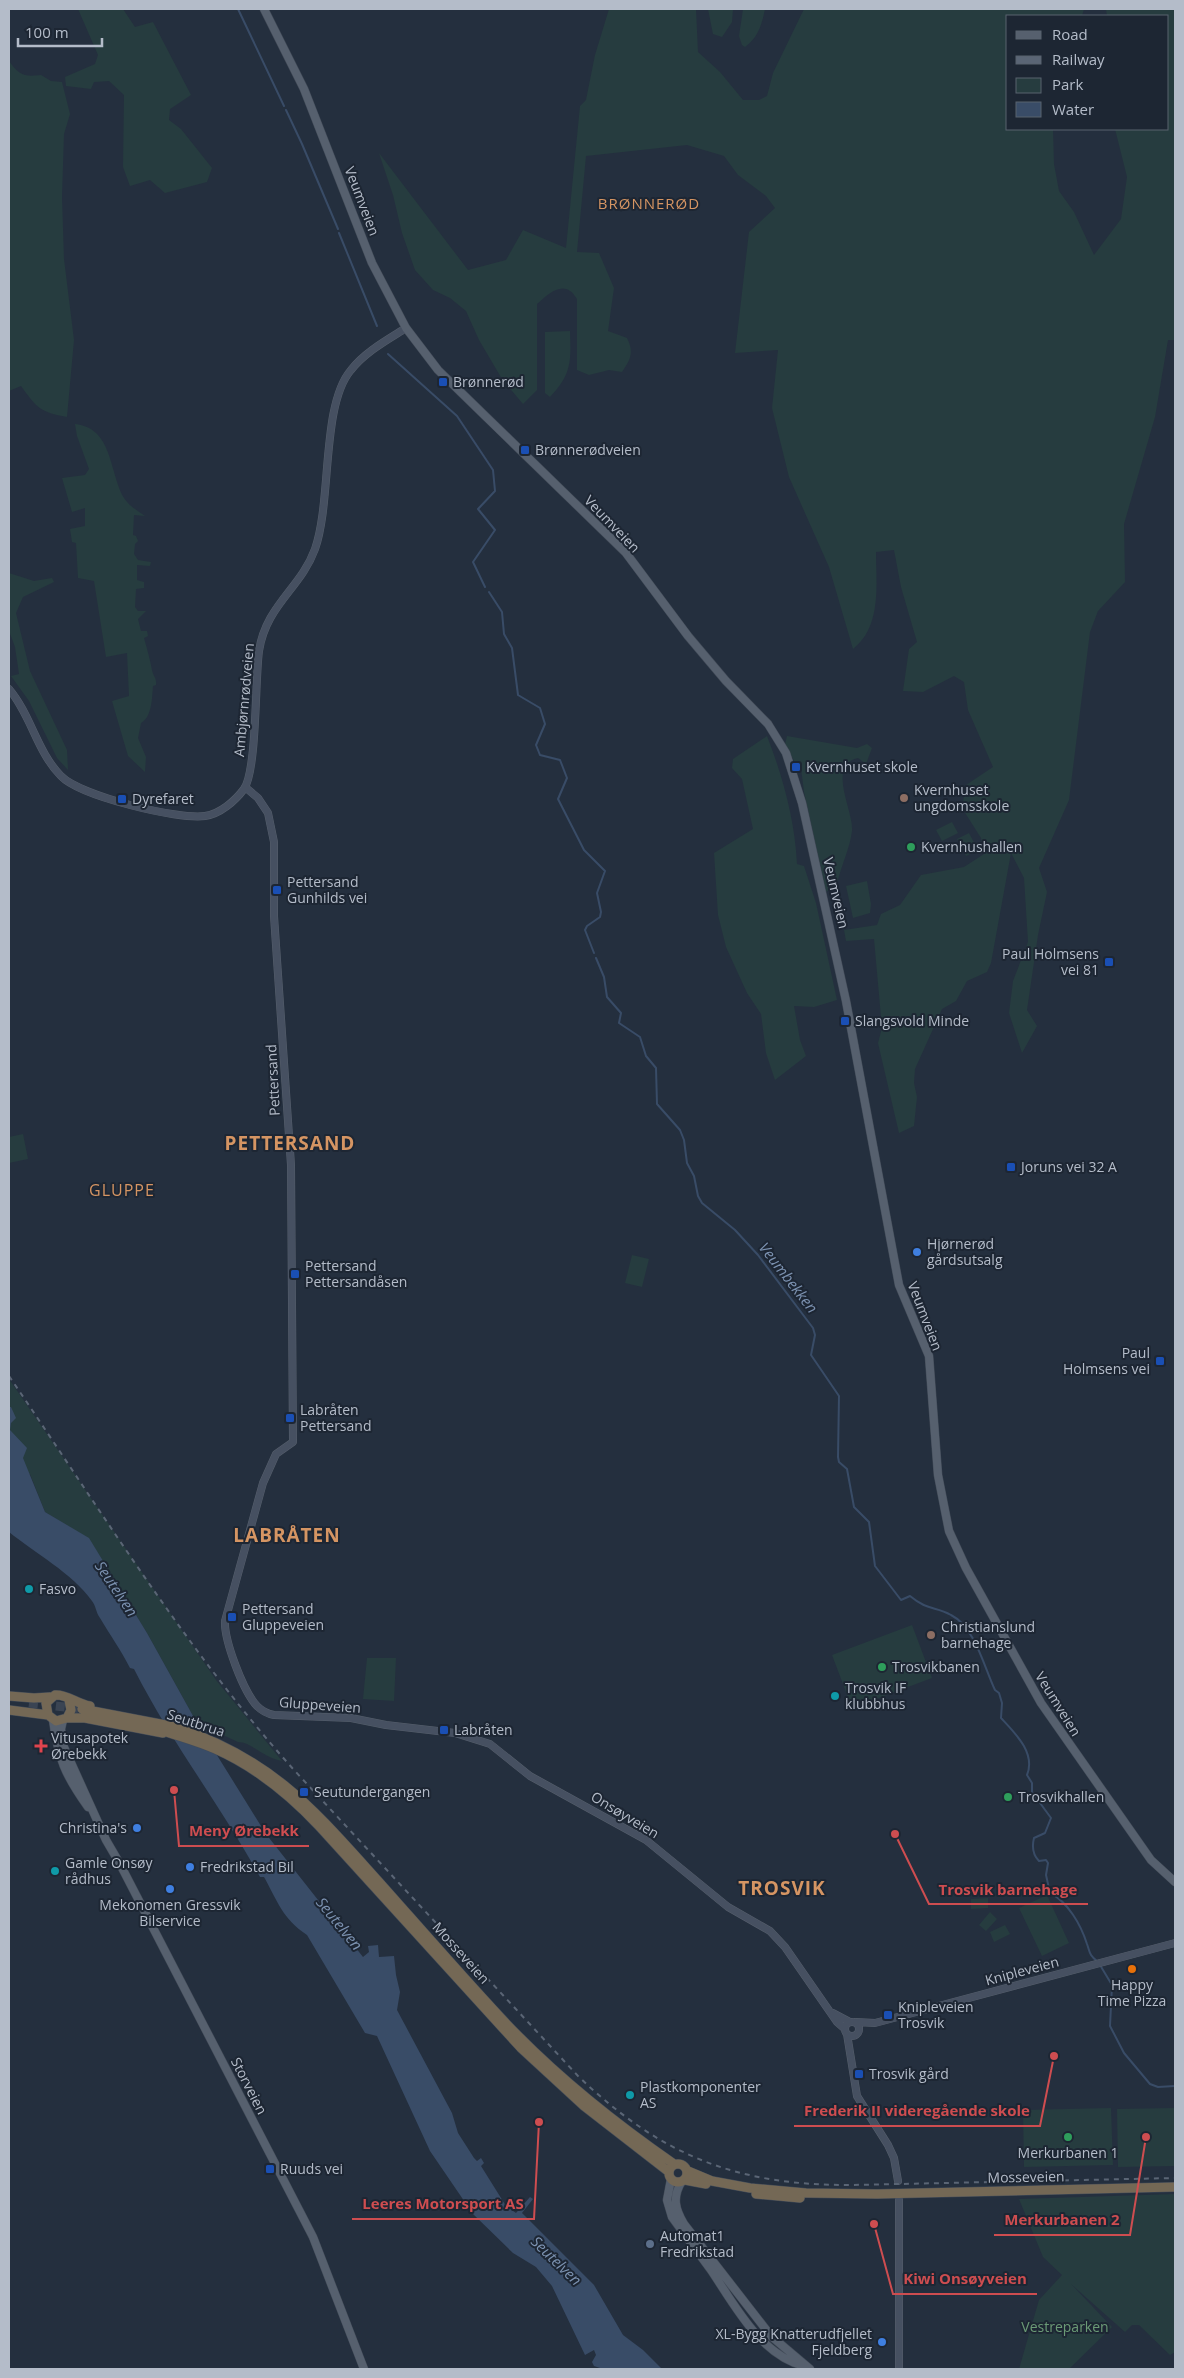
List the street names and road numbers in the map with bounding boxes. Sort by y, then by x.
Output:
street label: Veumveien [341,164,384,238]
street label: Veumveien [580,491,644,556]
street label: Ambjørnrødveien [229,642,258,758]
street label: Veumveien [819,855,854,930]
street label: Pettersand [261,1044,284,1116]
street label: Veumveien [904,1279,947,1353]
street label: Veumveien [1031,1668,1086,1740]
street label: Gluppeveien [278,1692,362,1717]
street label: Seutbrua [165,1704,228,1741]
street label: Onsøyveien [588,1787,663,1842]
street label: Mosseveien [429,1918,494,1988]
street label: Knipleveien [983,1952,1061,1989]
street label: Storveien [227,2054,272,2118]
street label: Mosseveien [987,2166,1065,2187]

